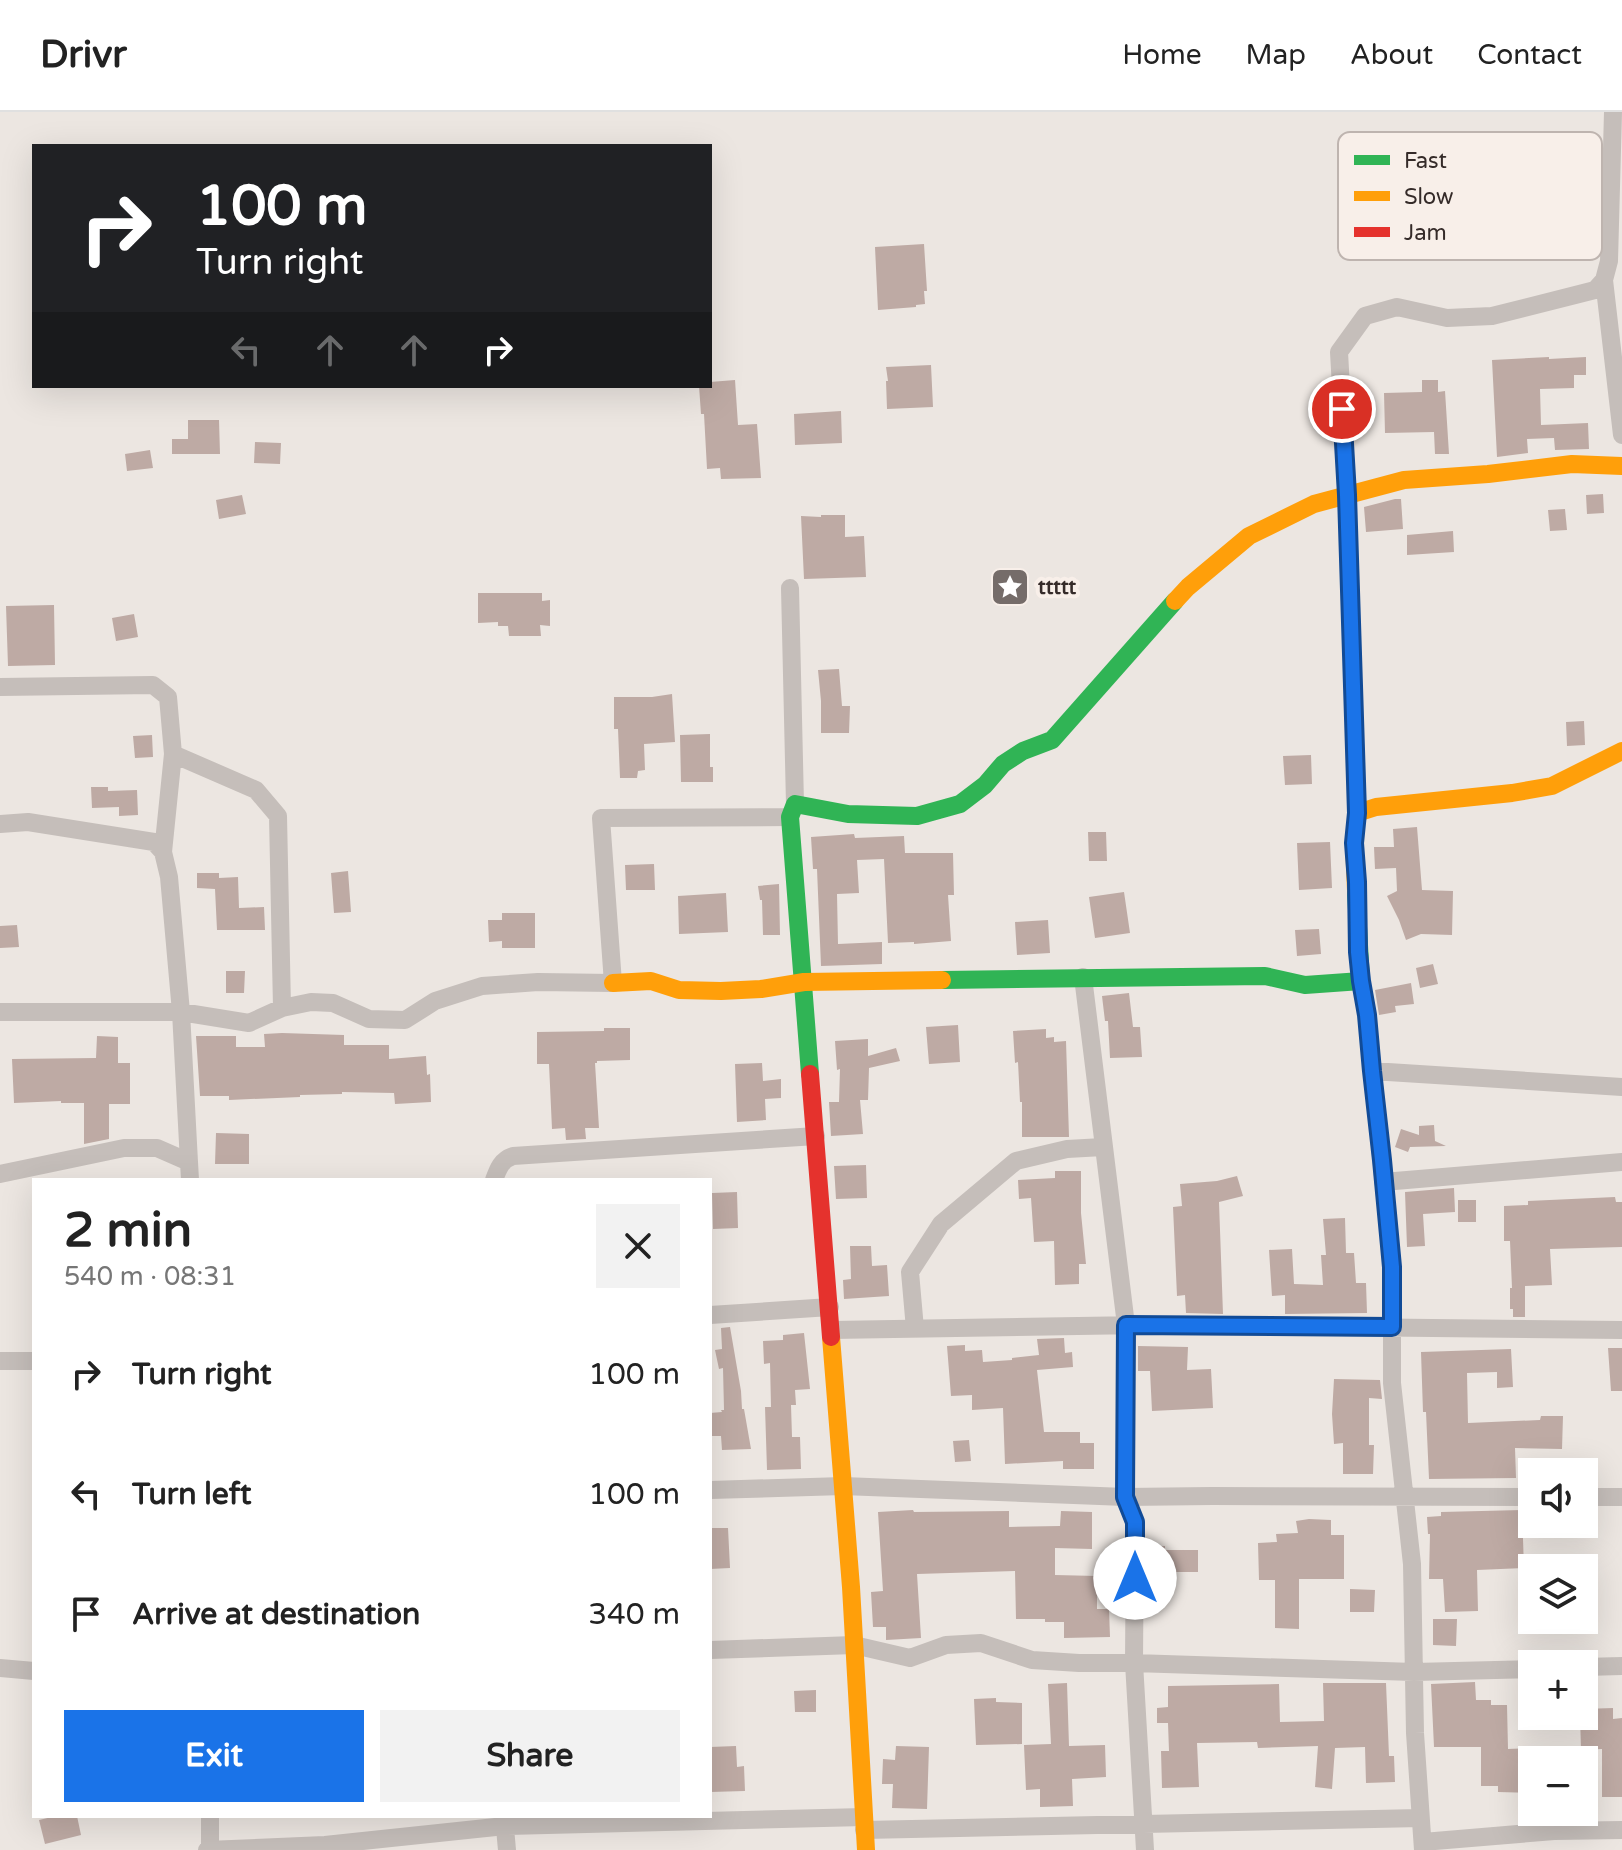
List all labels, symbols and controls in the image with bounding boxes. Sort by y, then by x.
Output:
text: Drivr [40,32,127,78]
text: Home [1122,38,1202,72]
text: Map [1246,38,1306,72]
text: About [1350,38,1433,72]
text: Contact [1477,38,1582,72]
legend [1338,132,1602,260]
text: Fast [1404,148,1447,174]
text: 100 m [196,173,367,240]
icon: right [64,176,168,280]
text: Slow [1404,184,1454,210]
text: Jam [1404,220,1447,246]
text: Turn right [196,241,363,284]
icon: left [224,328,268,372]
icon: ahead [308,328,352,372]
icon: ahead [392,328,436,372]
icon: right [476,328,520,372]
pin [1308,375,1376,443]
icon: arrive [1320,387,1364,431]
place icon: ttttt [989,566,1031,608]
place label: ttttt [1038,576,1077,600]
text: 2 min [64,1202,192,1260]
button: close [596,1204,680,1288]
text: 540 m · 08:31 [64,1261,236,1292]
icon: right [64,1352,108,1396]
text: Turn right [132,1356,272,1393]
text: 100 m [588,1356,680,1393]
map controls [1518,1458,1598,1826]
button: sound [1518,1458,1598,1538]
icon: left [64,1472,108,1516]
text: Turn left [132,1476,251,1513]
text: 100 m [588,1476,680,1513]
position arrow [1093,1536,1177,1620]
button: layers [1518,1554,1598,1634]
icon: arrive [64,1592,108,1636]
text: Arrive at destination [132,1596,420,1633]
text: 340 m [588,1596,680,1633]
button: + [1518,1650,1598,1730]
button: Exit [64,1710,364,1802]
button: Share [380,1710,680,1802]
button: − [1518,1746,1598,1826]

